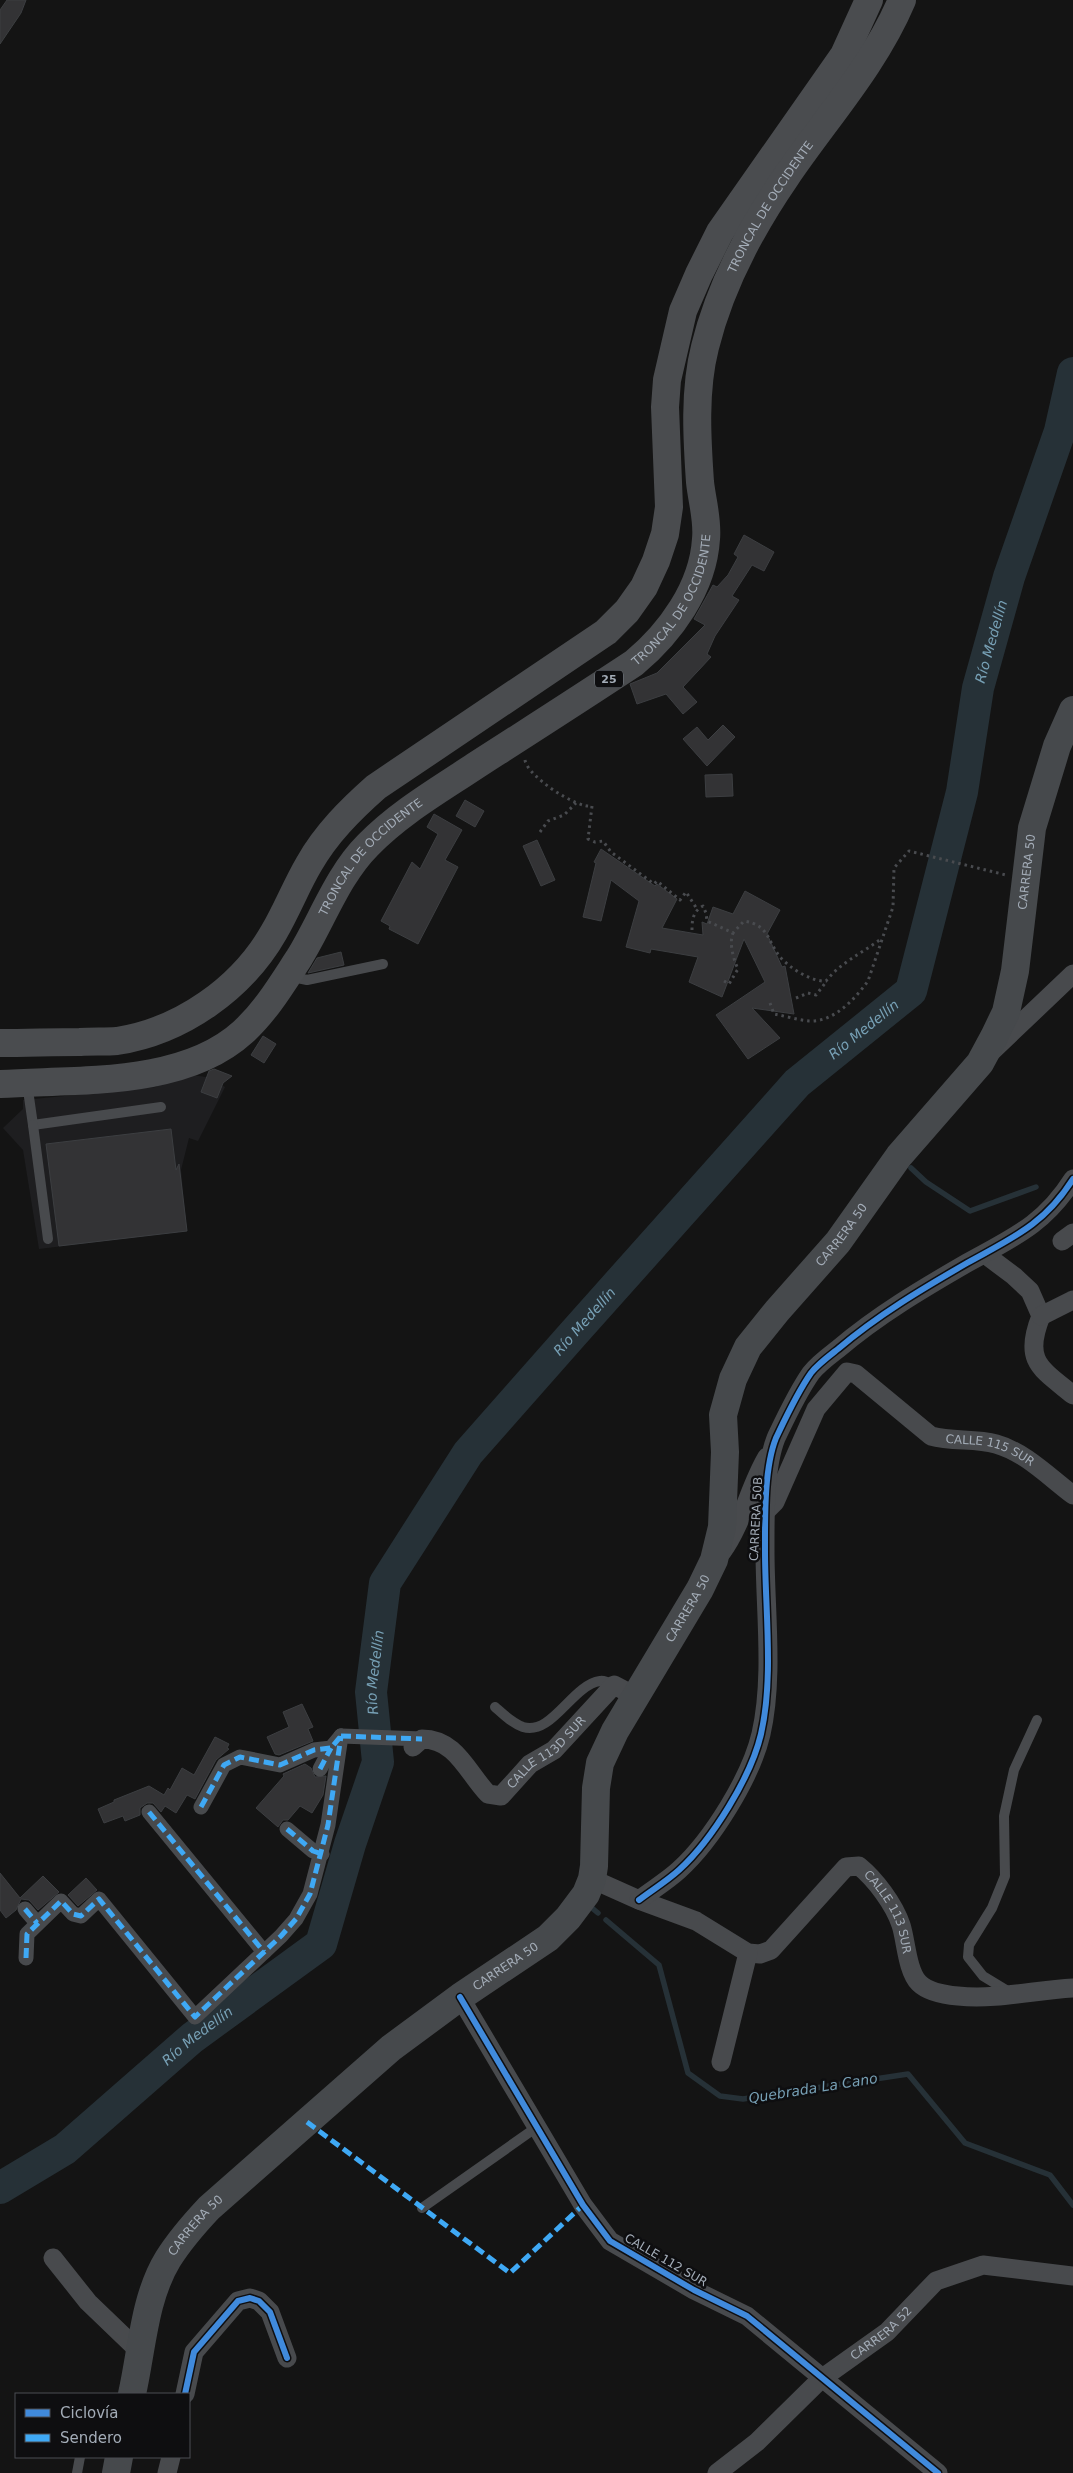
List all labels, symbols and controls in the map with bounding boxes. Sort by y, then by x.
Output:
street label: TRONCAL DE OCCIDENTE [725,138,816,276]
street label: TRONCAL DE OCCIDENTE [628,534,713,669]
water label: Río Medellín [972,598,1010,685]
road number: 25 [595,671,623,688]
street label: TRONCAL DE OCCIDENTE [316,796,425,919]
street label: CARRERA 50 [1015,833,1038,910]
water label: Río Medellín [825,996,902,1062]
street label: CARRERA 50 [813,1201,870,1269]
water label: Río Medellín [550,1284,619,1359]
street label: CALLE 115 SUR [945,1432,1037,1469]
street label: CARRERA 50B [747,1477,765,1561]
street label: CARRERA 50 [663,1572,713,1645]
water label: Río Medellín [363,1629,387,1716]
street label: CALLE 113D SUR [504,1713,589,1792]
street label: CALLE 113 SUR [861,1867,914,1955]
street label: CARRERA 50 [470,1939,541,1993]
water label: Río Medellín [159,2003,236,2068]
water label: Quebrada La Cano [747,2070,879,2106]
street label: CARRERA 50 [165,2192,226,2258]
street label: CALLE 112 SUR [622,2231,710,2289]
street label: CARRERA 52 [848,2304,915,2363]
legend [15,2393,190,2458]
text: Ciclovía [60,2404,118,2422]
text: Sendero [60,2429,122,2447]

